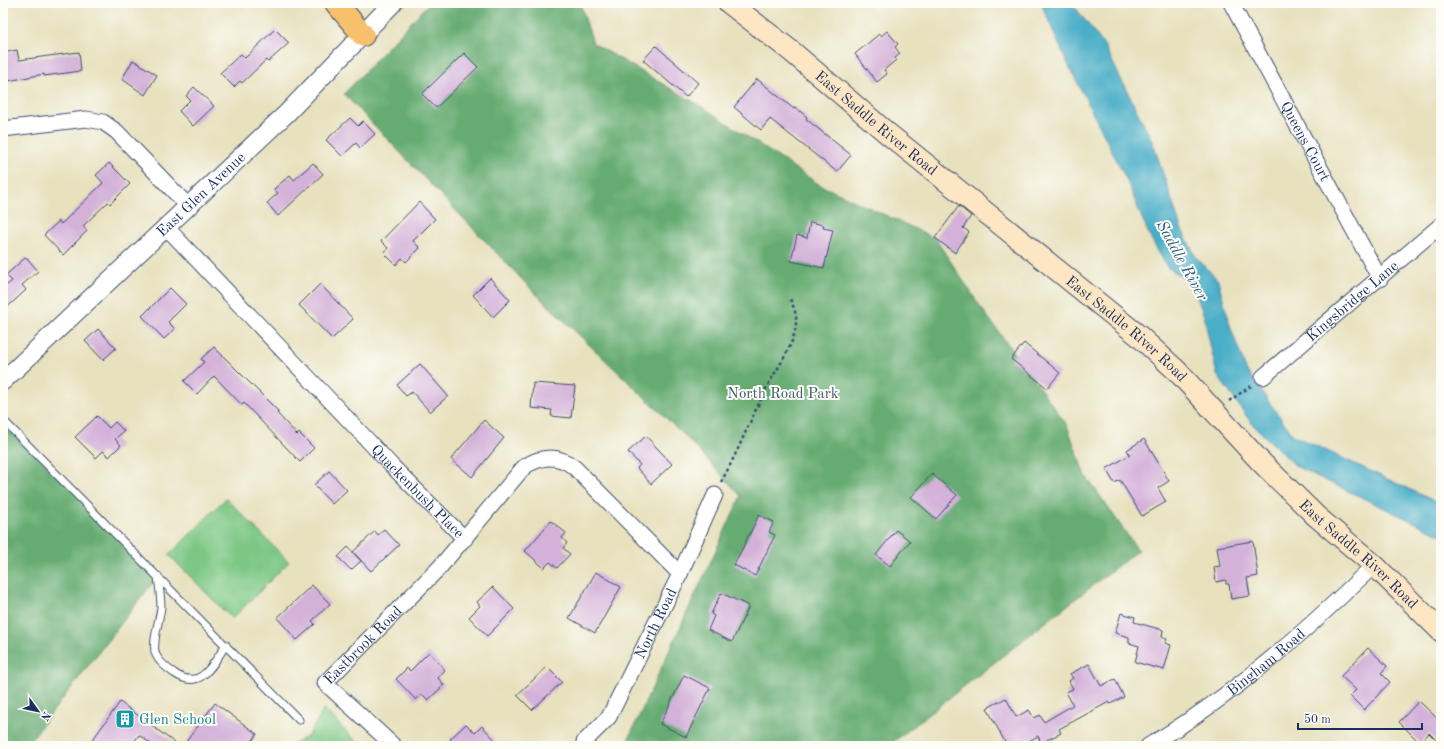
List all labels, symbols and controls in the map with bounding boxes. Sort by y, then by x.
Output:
street label: East Saddle River Road [811,69,939,179]
street label: Queens Court [1277,100,1332,184]
street label: East Glen Avenue [155,150,249,241]
water label: Saddle River [1153,218,1210,305]
street label: Kingsbridge Lane [1304,259,1402,345]
street label: East Saddle River Road [1062,274,1189,385]
park label: North Road Park [727,387,839,402]
street label: Quackenbush Place [367,443,466,542]
street label: East Saddle River Road [1295,498,1420,612]
street label: North Road [633,586,681,661]
street label: Eastbrook Road [322,604,406,688]
street label: Bingham Road [1225,627,1309,699]
north arrow [18,691,58,731]
scale bar [1298,705,1422,731]
building icon: Glen School [114,708,136,730]
text: N [38,709,52,723]
place label: Glen School [139,713,216,728]
text: 50 m [1304,713,1331,726]

